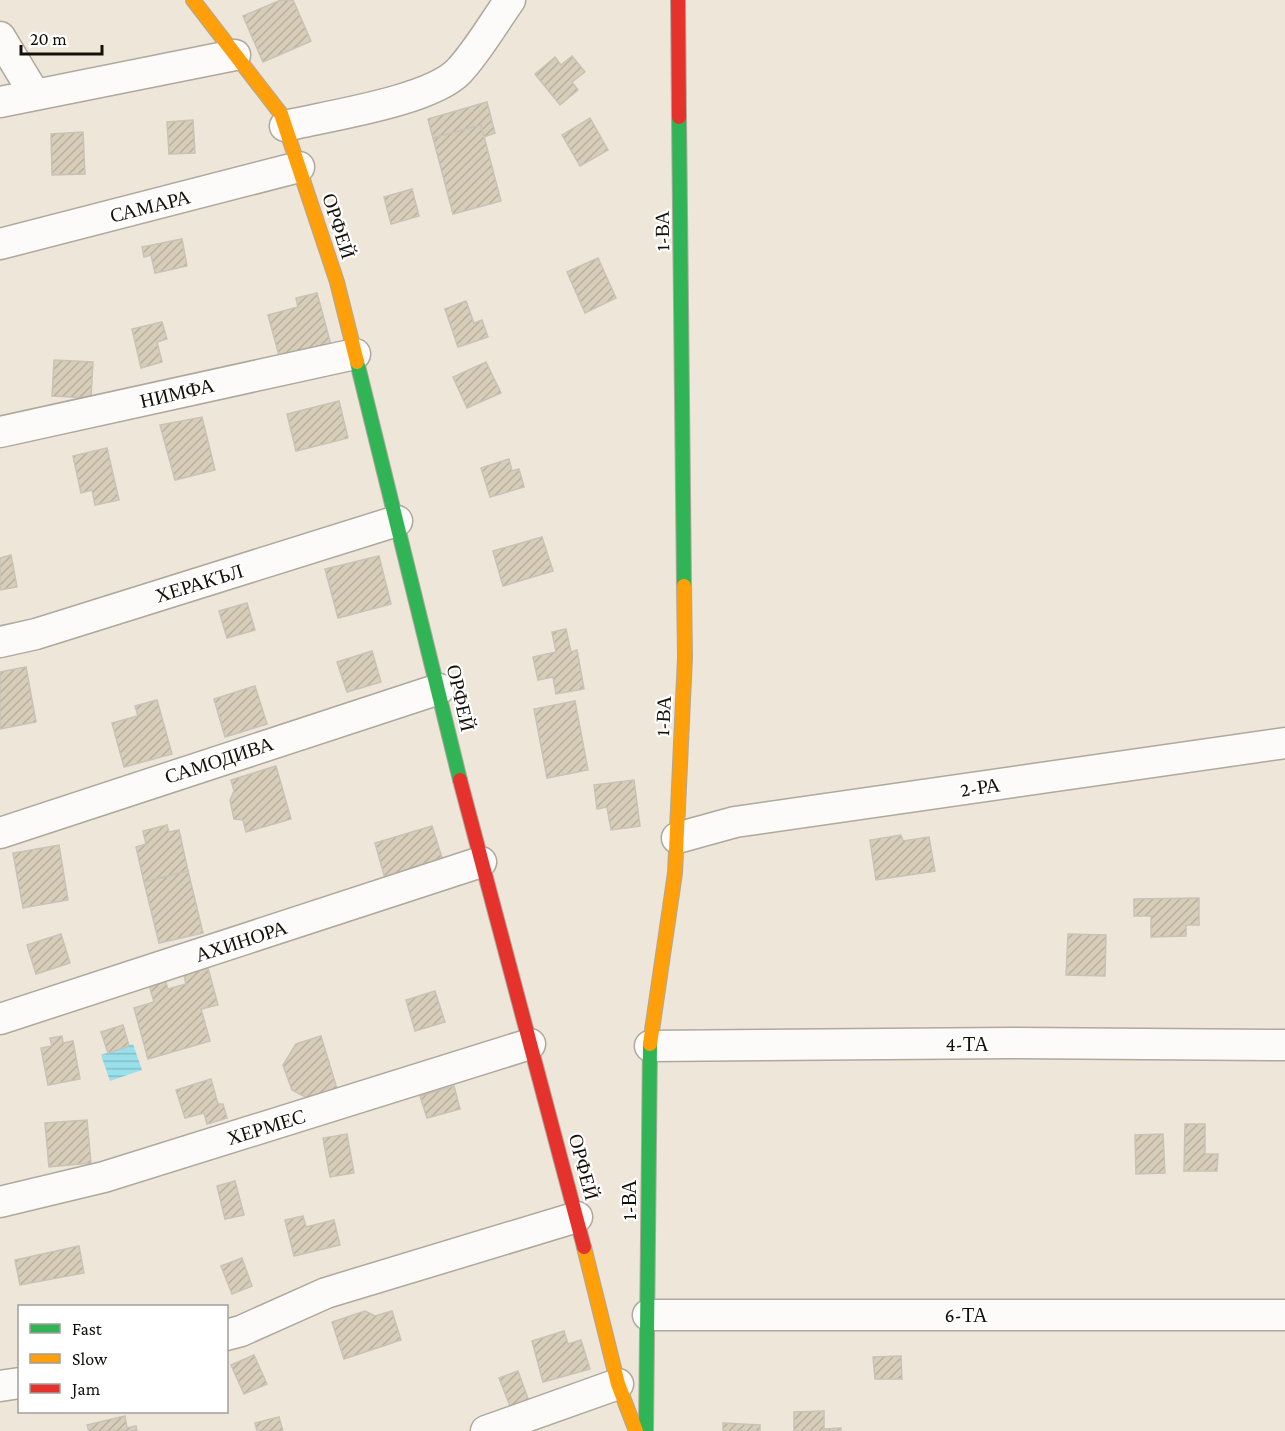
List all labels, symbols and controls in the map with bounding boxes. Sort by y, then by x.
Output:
scale bar [21,18,102,56]
text: 20 m [30,29,67,49]
street label: САМАРА [108,185,193,227]
street label: ОРФЕЙ [318,190,360,262]
street label: 1-ВА [651,210,673,251]
street label: НИМФА [138,374,217,412]
street label: ХЕРАКЪЛ [152,559,246,607]
street label: ОРФЕЙ [443,663,479,733]
street label: 1-ВА [651,695,675,737]
street label: САМОДИВА [162,732,277,789]
street label: 2-РА [959,773,1002,801]
street label: АХИНОРА [192,916,290,966]
street label: 4-ТА [945,1033,989,1055]
street label: ХЕРМЕС [224,1105,308,1149]
street label: ОРФЕЙ [565,1131,603,1203]
street label: 1-ВА [618,1179,640,1220]
street label: 6-ТА [944,1304,988,1326]
legend [18,1305,228,1413]
text: Fast [72,1319,103,1339]
text: Slow [72,1349,108,1369]
text: Jam [70,1379,101,1399]

